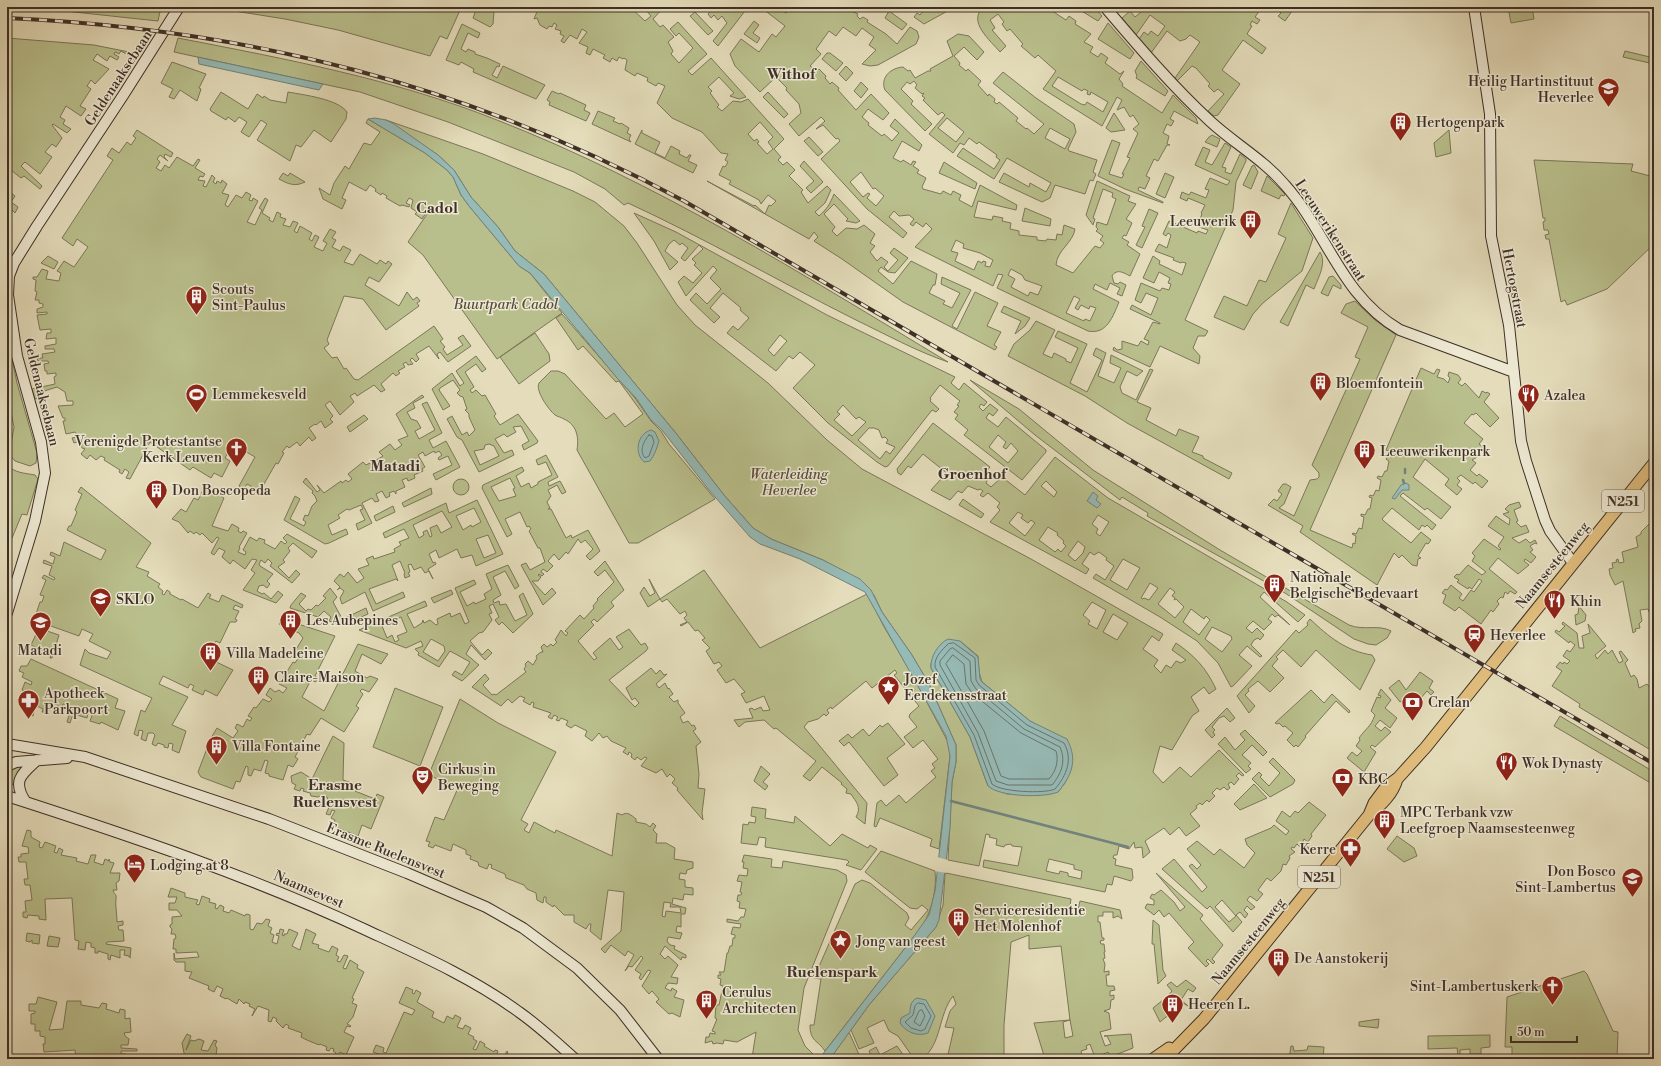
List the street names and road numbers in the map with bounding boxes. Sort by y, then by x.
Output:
street label: Geldenaaksebaan [81,27,157,130]
street label: Leeuwerikenstraat [1291,176,1370,285]
street label: Hertogstraat [1497,247,1531,330]
street label: Geldenaaksebaan [19,336,63,449]
road number: N251 [1602,490,1644,512]
street label: Naamsesteenweg [1512,518,1594,613]
street label: Erasme Ruelensvest [323,819,448,883]
road number: N251 [1298,866,1340,888]
street label: Naamsevest [271,867,347,913]
street label: Naamsesteenweg [1208,894,1290,989]

